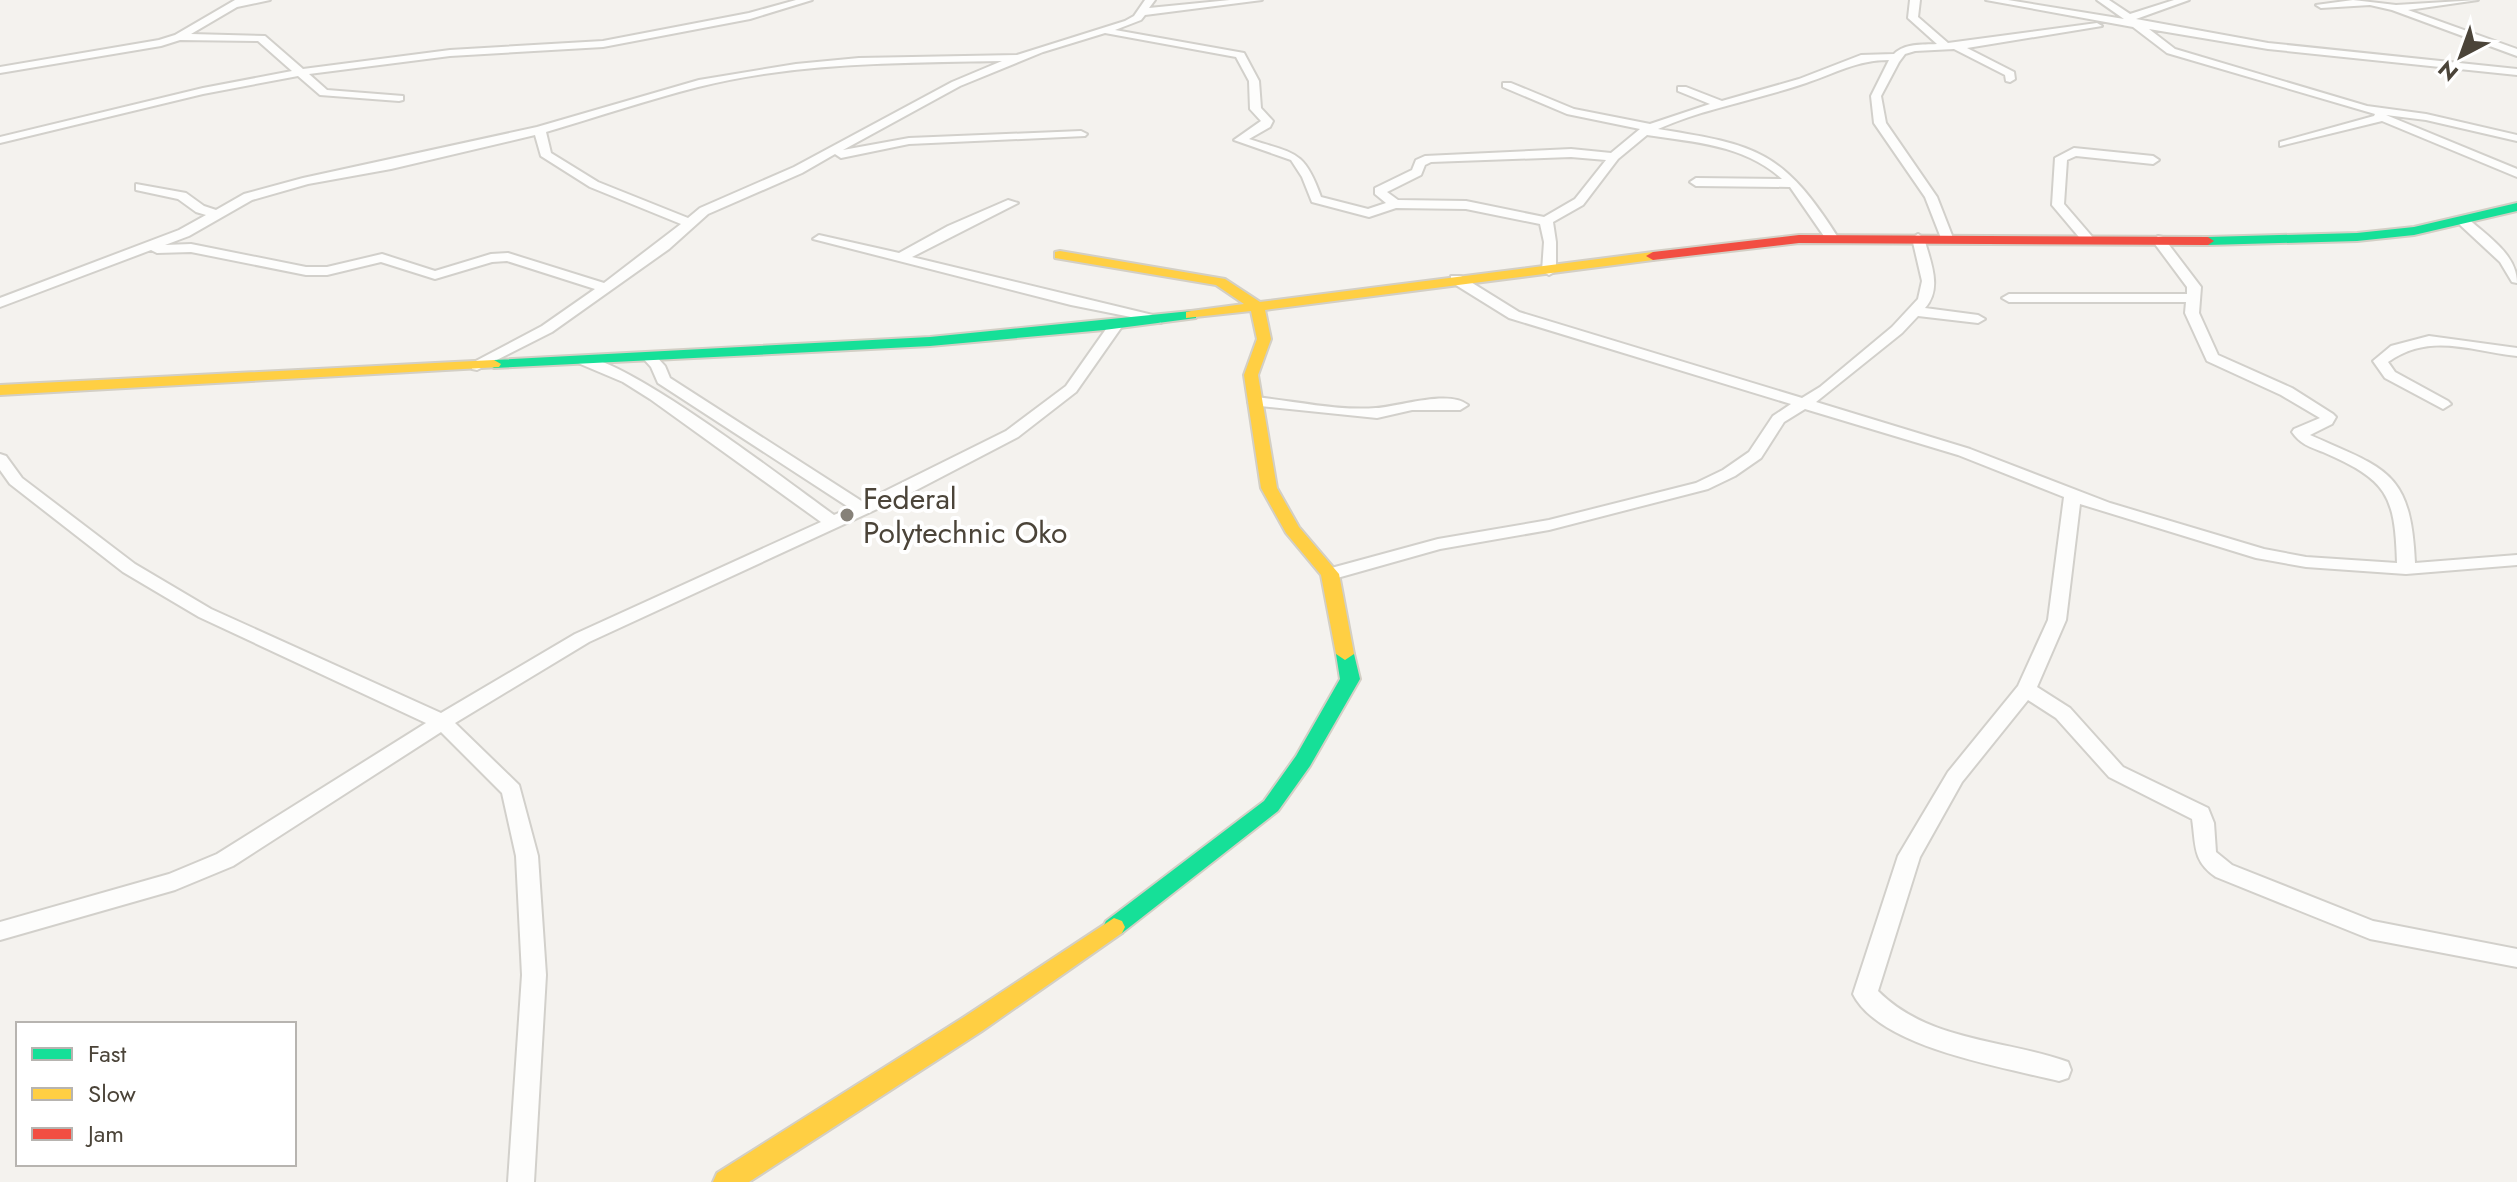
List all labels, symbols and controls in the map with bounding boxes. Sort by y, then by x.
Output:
north arrow [2421,16,2501,96]
text: N [2431,53,2465,89]
place label: Federal Polytechnic Oko [863,477,1067,554]
marker: Federal Polytechnic Oko [838,506,856,524]
legend [16,1022,296,1166]
text: Fast [88,1036,126,1071]
text: Slow [88,1076,136,1111]
text: Jam [85,1116,124,1151]

